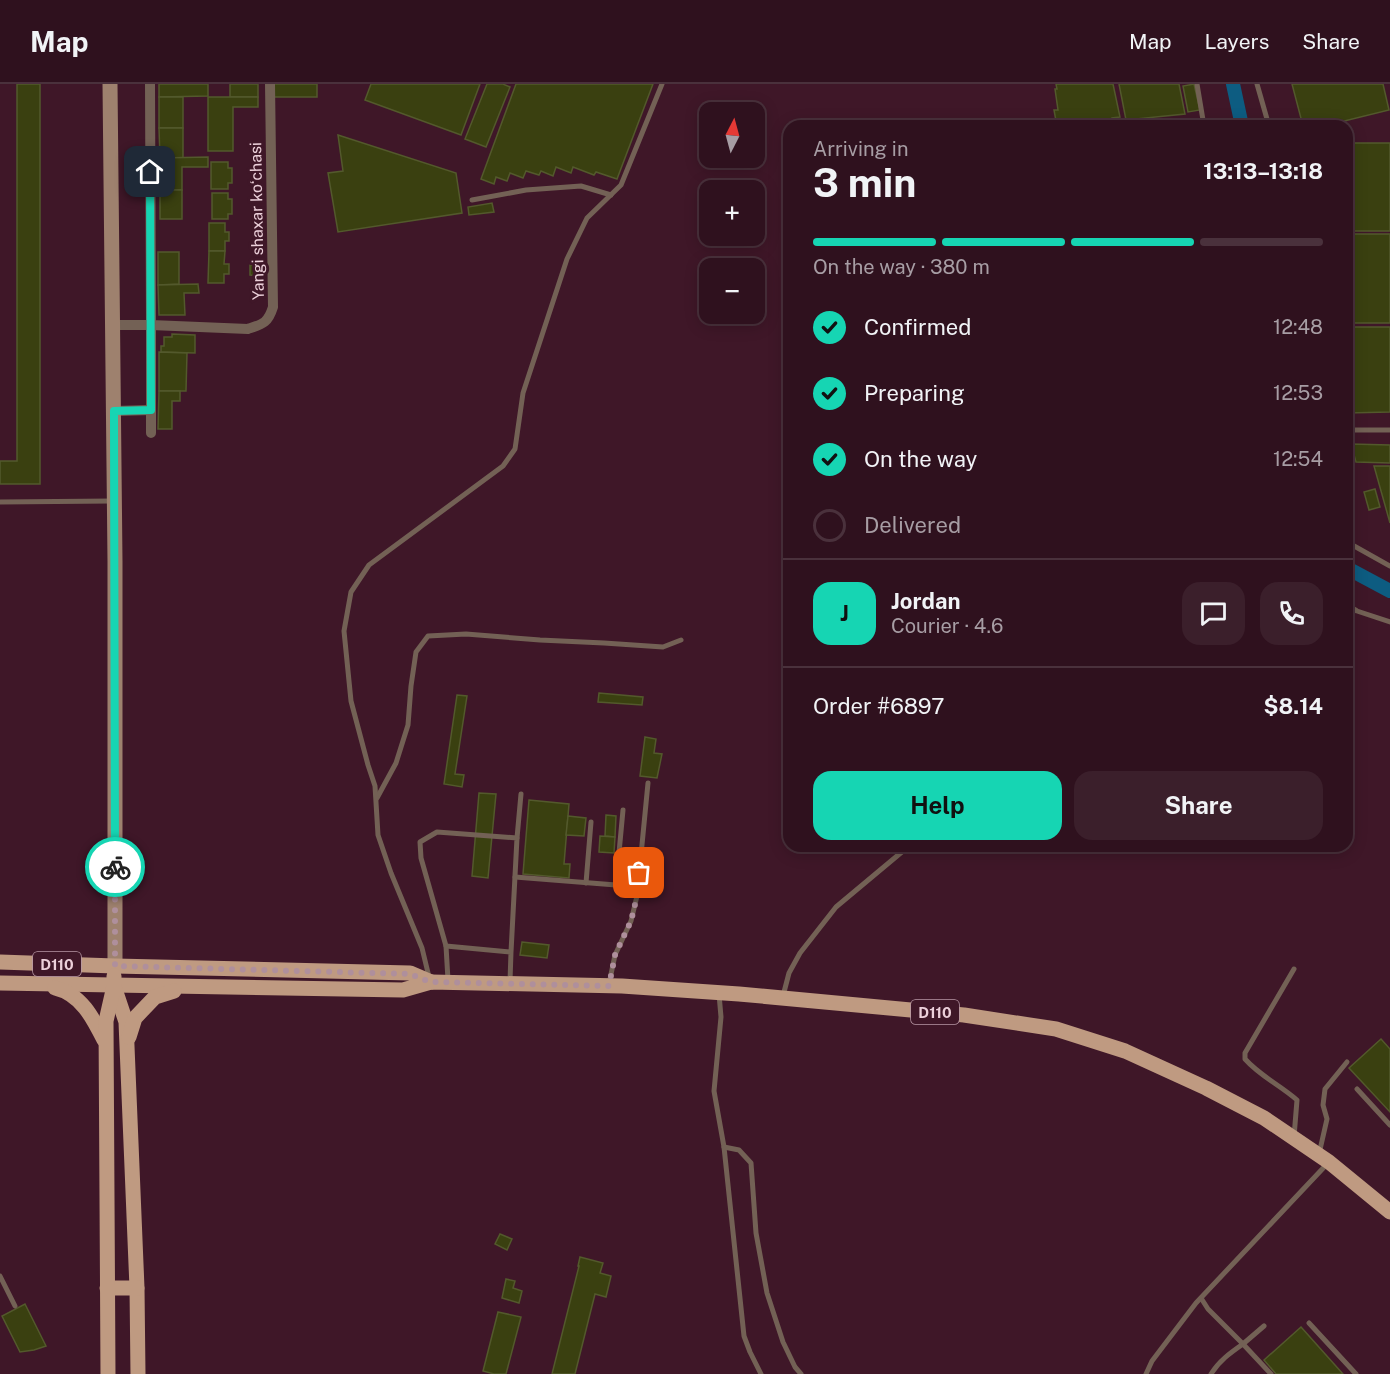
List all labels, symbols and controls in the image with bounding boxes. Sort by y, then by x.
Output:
text: Map [30,25,89,58]
text: Map [1129,29,1172,54]
text: Layers [1205,29,1269,54]
text: Share [1302,29,1360,54]
north arrow [699,102,765,168]
map controls [699,102,765,324]
text: Arriving in [813,137,908,161]
street label: Yangi shaxar koʻchasi [246,142,268,300]
pin [124,146,175,197]
icon: home [133,155,166,188]
text: 13:13–13:18 [1203,158,1323,184]
text: 3 min [813,160,916,206]
button: + [699,180,765,246]
text: On the way · 380 m [813,255,990,279]
button: − [699,258,765,324]
icon: check [813,311,846,344]
text: Confirmed [864,314,971,340]
text: 12:48 [1273,315,1323,339]
icon: check [813,377,846,410]
text: Preparing [864,380,965,406]
text: 12:53 [1273,381,1323,405]
icon: check [813,443,846,476]
text: On the way [864,446,977,472]
text: 12:54 [1273,447,1323,471]
text: Delivered [864,512,961,538]
button: chat [1182,582,1245,645]
button: phone [1260,582,1323,645]
text: Jordan [891,588,960,614]
text: J [840,600,849,626]
text: Courier · 4.6 [891,614,1003,638]
text: Order #6897 [813,693,944,719]
text: $8.14 [1263,693,1323,719]
button: Help [813,771,1062,840]
button: Share [1074,771,1323,840]
courier [85,837,145,897]
pin [613,847,664,898]
icon: bike [99,851,132,884]
icon: bag [622,856,655,889]
road number: D110 [33,952,81,976]
road number: D110 [911,1000,959,1024]

